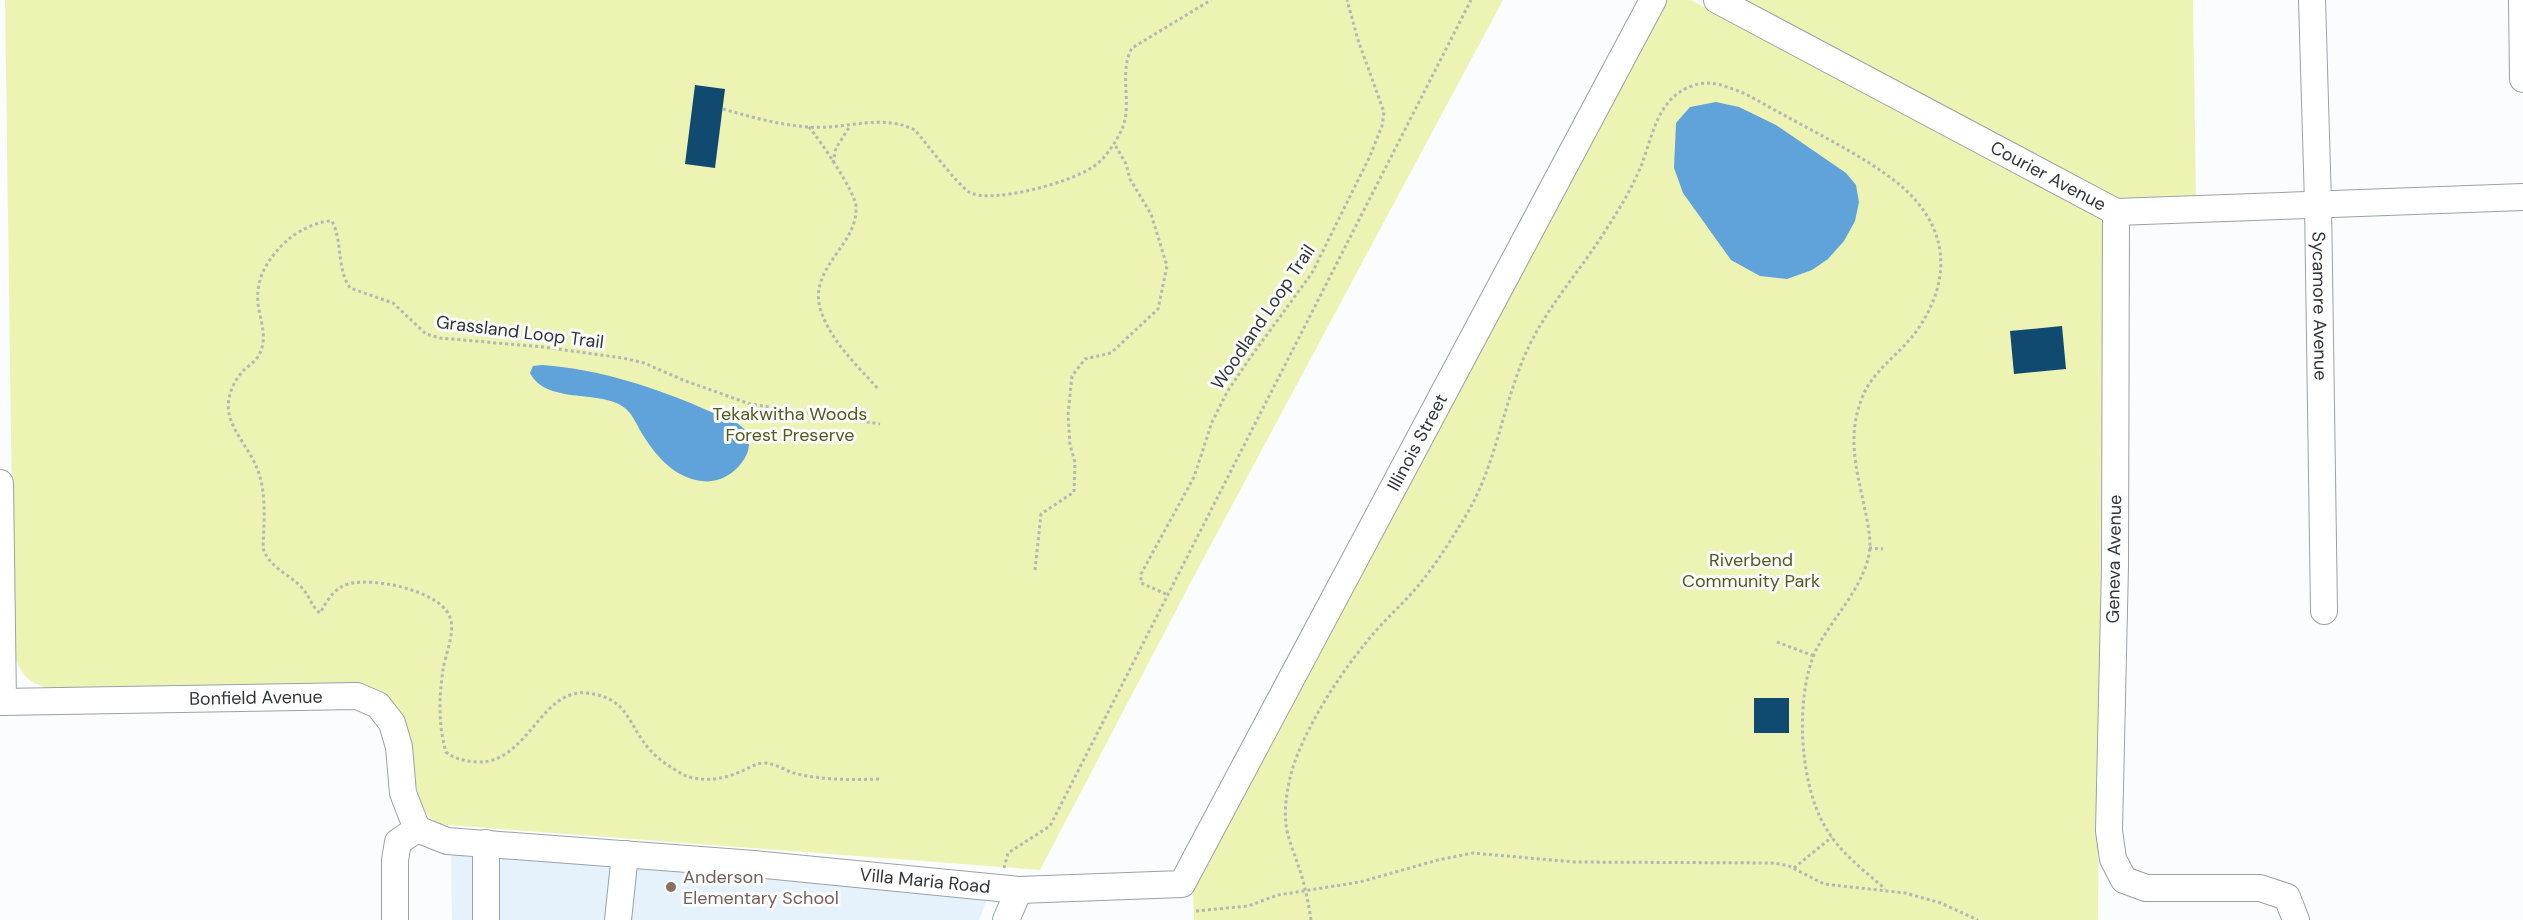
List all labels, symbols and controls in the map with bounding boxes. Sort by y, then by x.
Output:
street label: Courier Avenue [1986,135,2110,217]
street label: Sycamore Avenue [2306,231,2333,381]
street label: Woodland Loop Trail [1206,240,1320,394]
street label: Grassland Loop Trail [435,310,605,354]
street label: Illinois Street [1382,390,1453,495]
park label: Tekakwitha Woods Forest Preserve [713,402,867,447]
street label: Geneva Avenue [2101,494,2127,624]
park label: Riverbend Community Park [1682,548,1820,593]
street label: Bonfield Avenue [189,685,323,711]
street label: Villa Maria Road [858,862,992,899]
place label: Anderson Elementary School [683,865,839,910]
marker: Anderson Elementary School [664,880,678,894]

